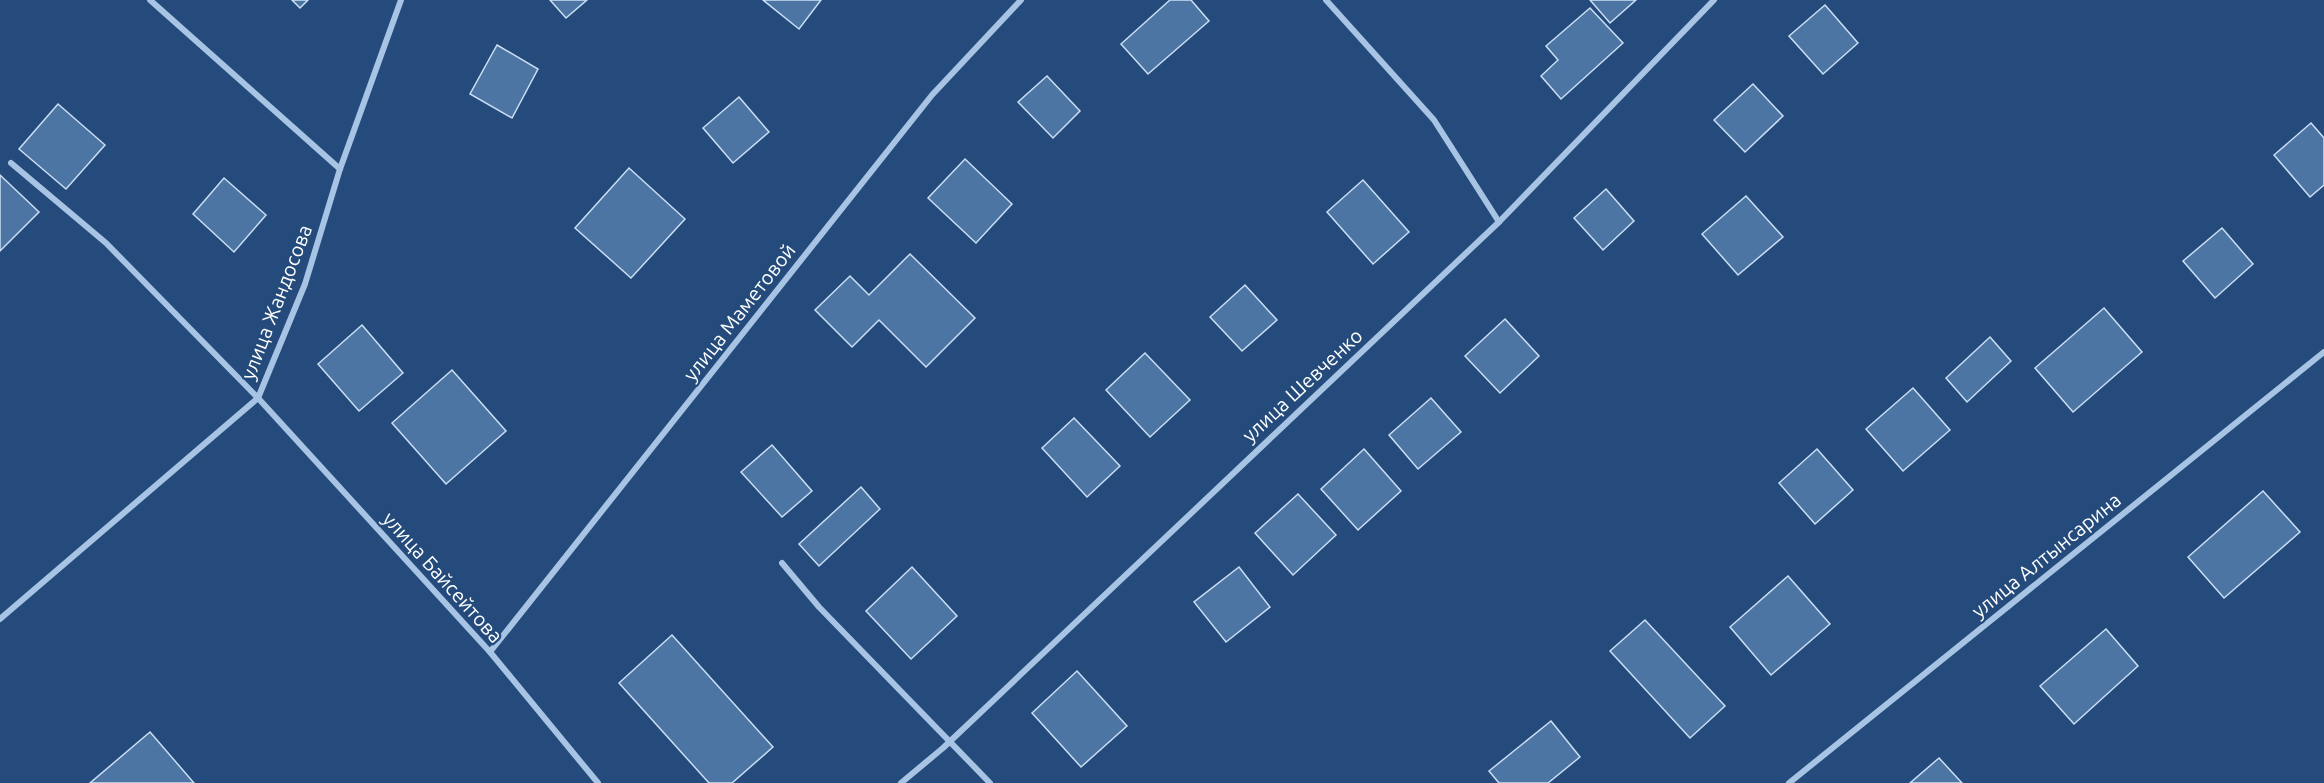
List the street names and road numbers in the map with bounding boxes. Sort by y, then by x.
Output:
street label: улица Жандосова [236,221,316,383]
street label: улица Маметовой [678,239,800,385]
street label: улица Шевченко [1237,324,1367,446]
street label: улица Алтынсарина [1967,488,2125,622]
street label: улица Байсейтова [378,507,508,647]

